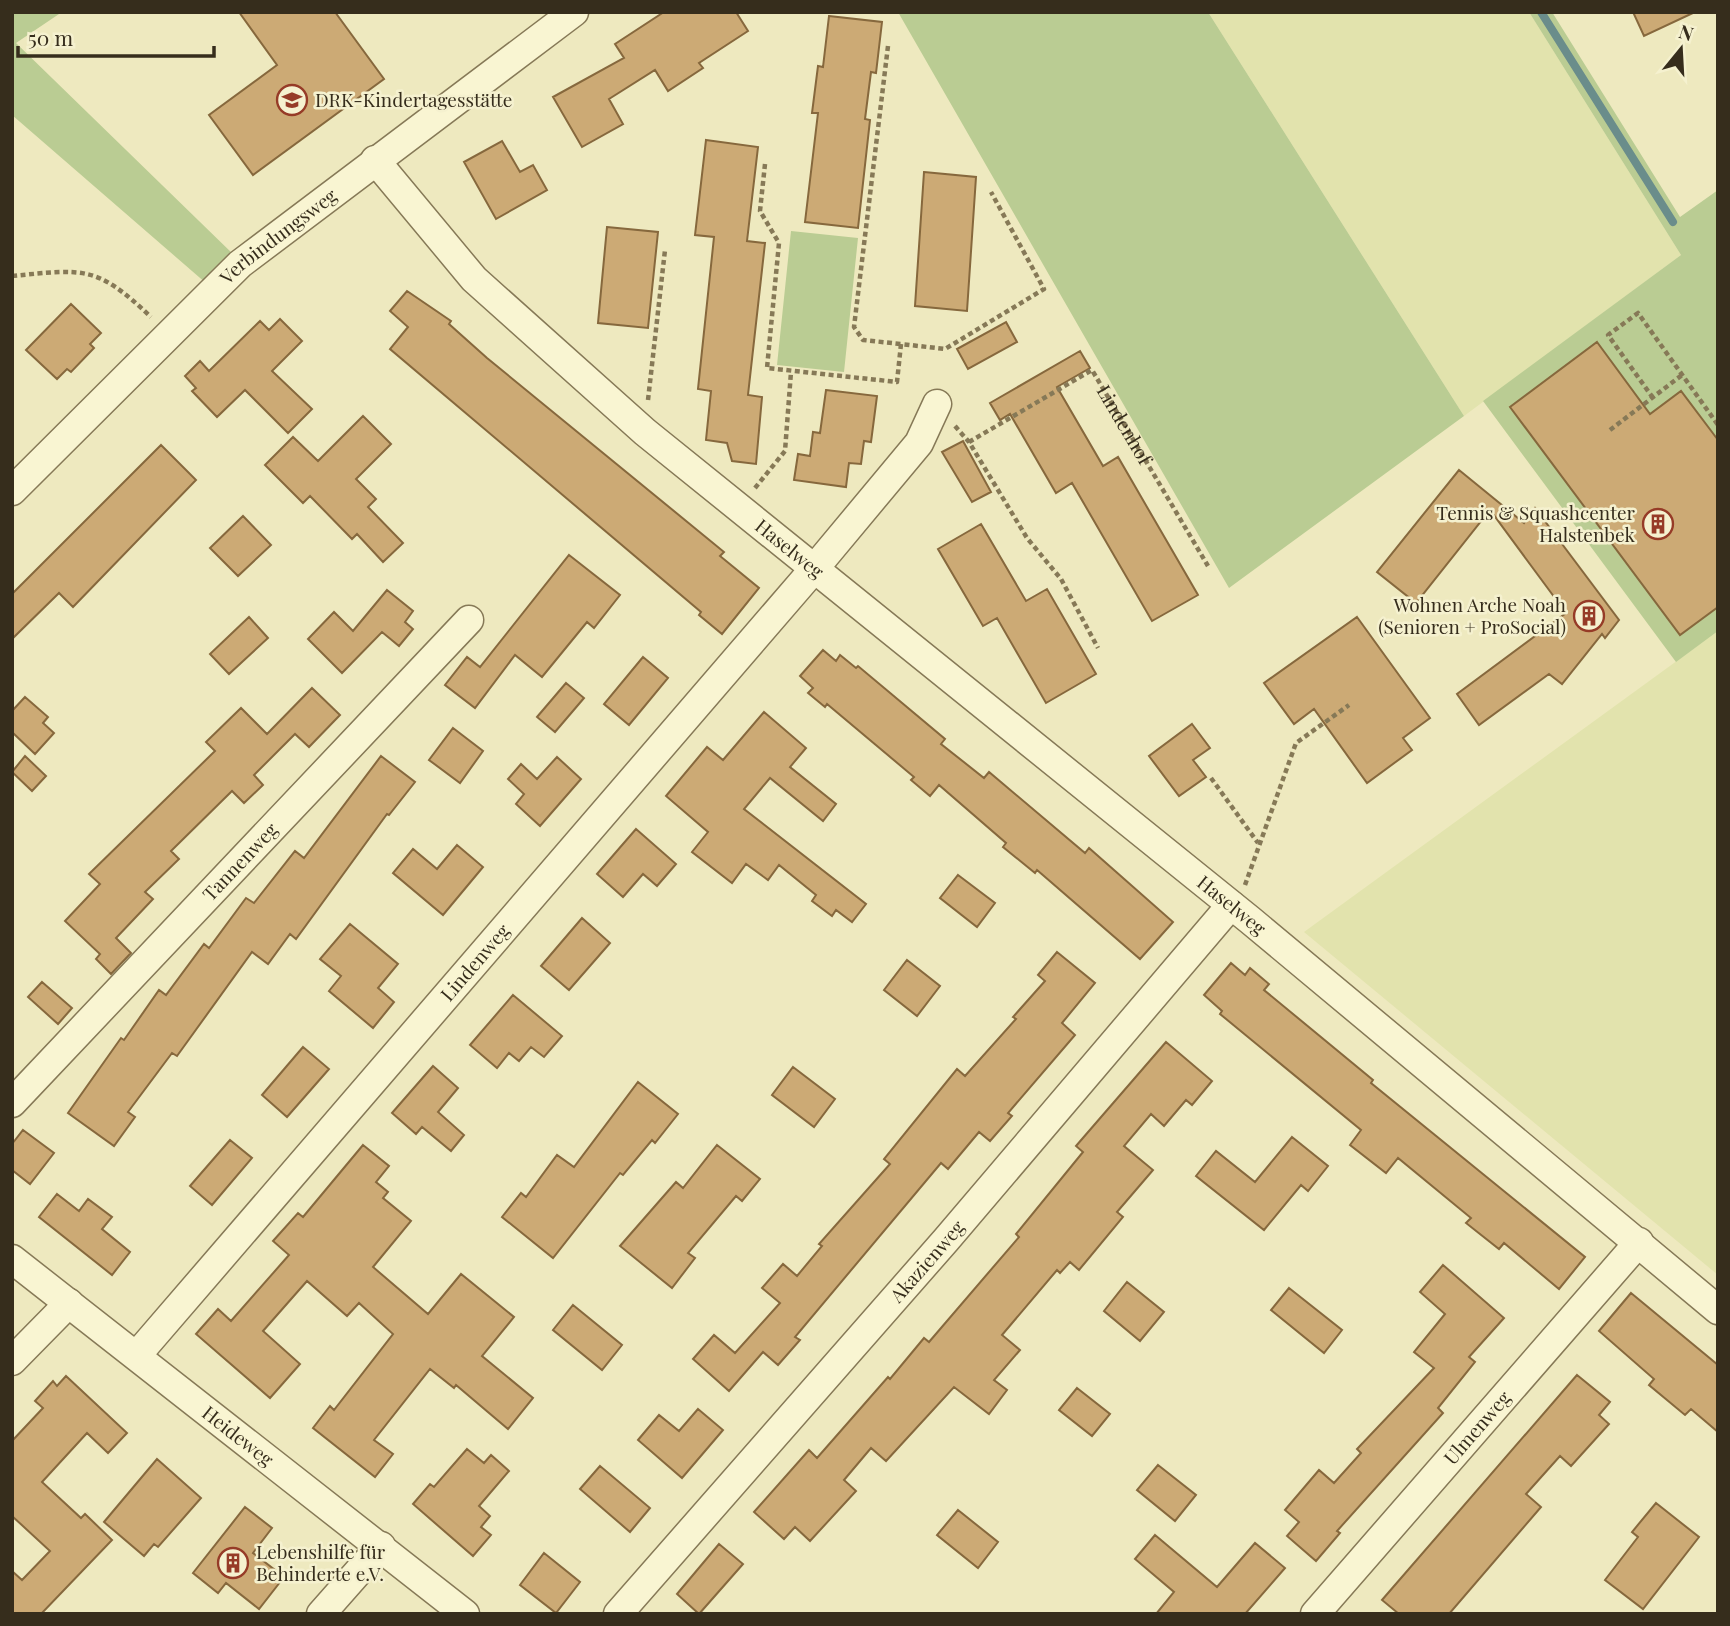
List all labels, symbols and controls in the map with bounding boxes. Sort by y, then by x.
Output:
scale bar [18,14,214,58]
north arrow [1646,14,1716,84]
text: N [1676,17,1697,46]
text: 50 m [28,23,74,51]
school or university icon: DRK-Kindertagesstätte [275,83,309,117]
place label: DRK-Kindertagesstätte [315,86,512,112]
street label: Verbindungsweg [213,182,342,290]
street label: Lindenhof [1092,380,1160,470]
place label: Tennis & Squashcenter Halstenbek [1436,499,1636,547]
building icon: Tennis & Squashcenter Halstenbek [1641,507,1675,541]
street label: Haselweg [750,512,830,584]
place label: Wohnen Arche Noah (Senioren + ProSocial) [1378,591,1566,639]
building icon: Wohnen Arche Noah (Senioren + ProSocial) [1572,599,1606,633]
street label: Tannenweg [196,816,283,906]
street label: Haselweg [1192,869,1272,940]
street label: Lindenweg [434,918,515,1006]
street label: Akazienweg [883,1214,970,1308]
street label: Ulmenweg [1437,1385,1516,1470]
street label: Heideweg [197,1399,280,1471]
place label: Lebenshilfe für Behinderte e.V. [256,1538,386,1586]
building icon: Lebenshilfe für Behinderte e.V. [216,1546,250,1580]

